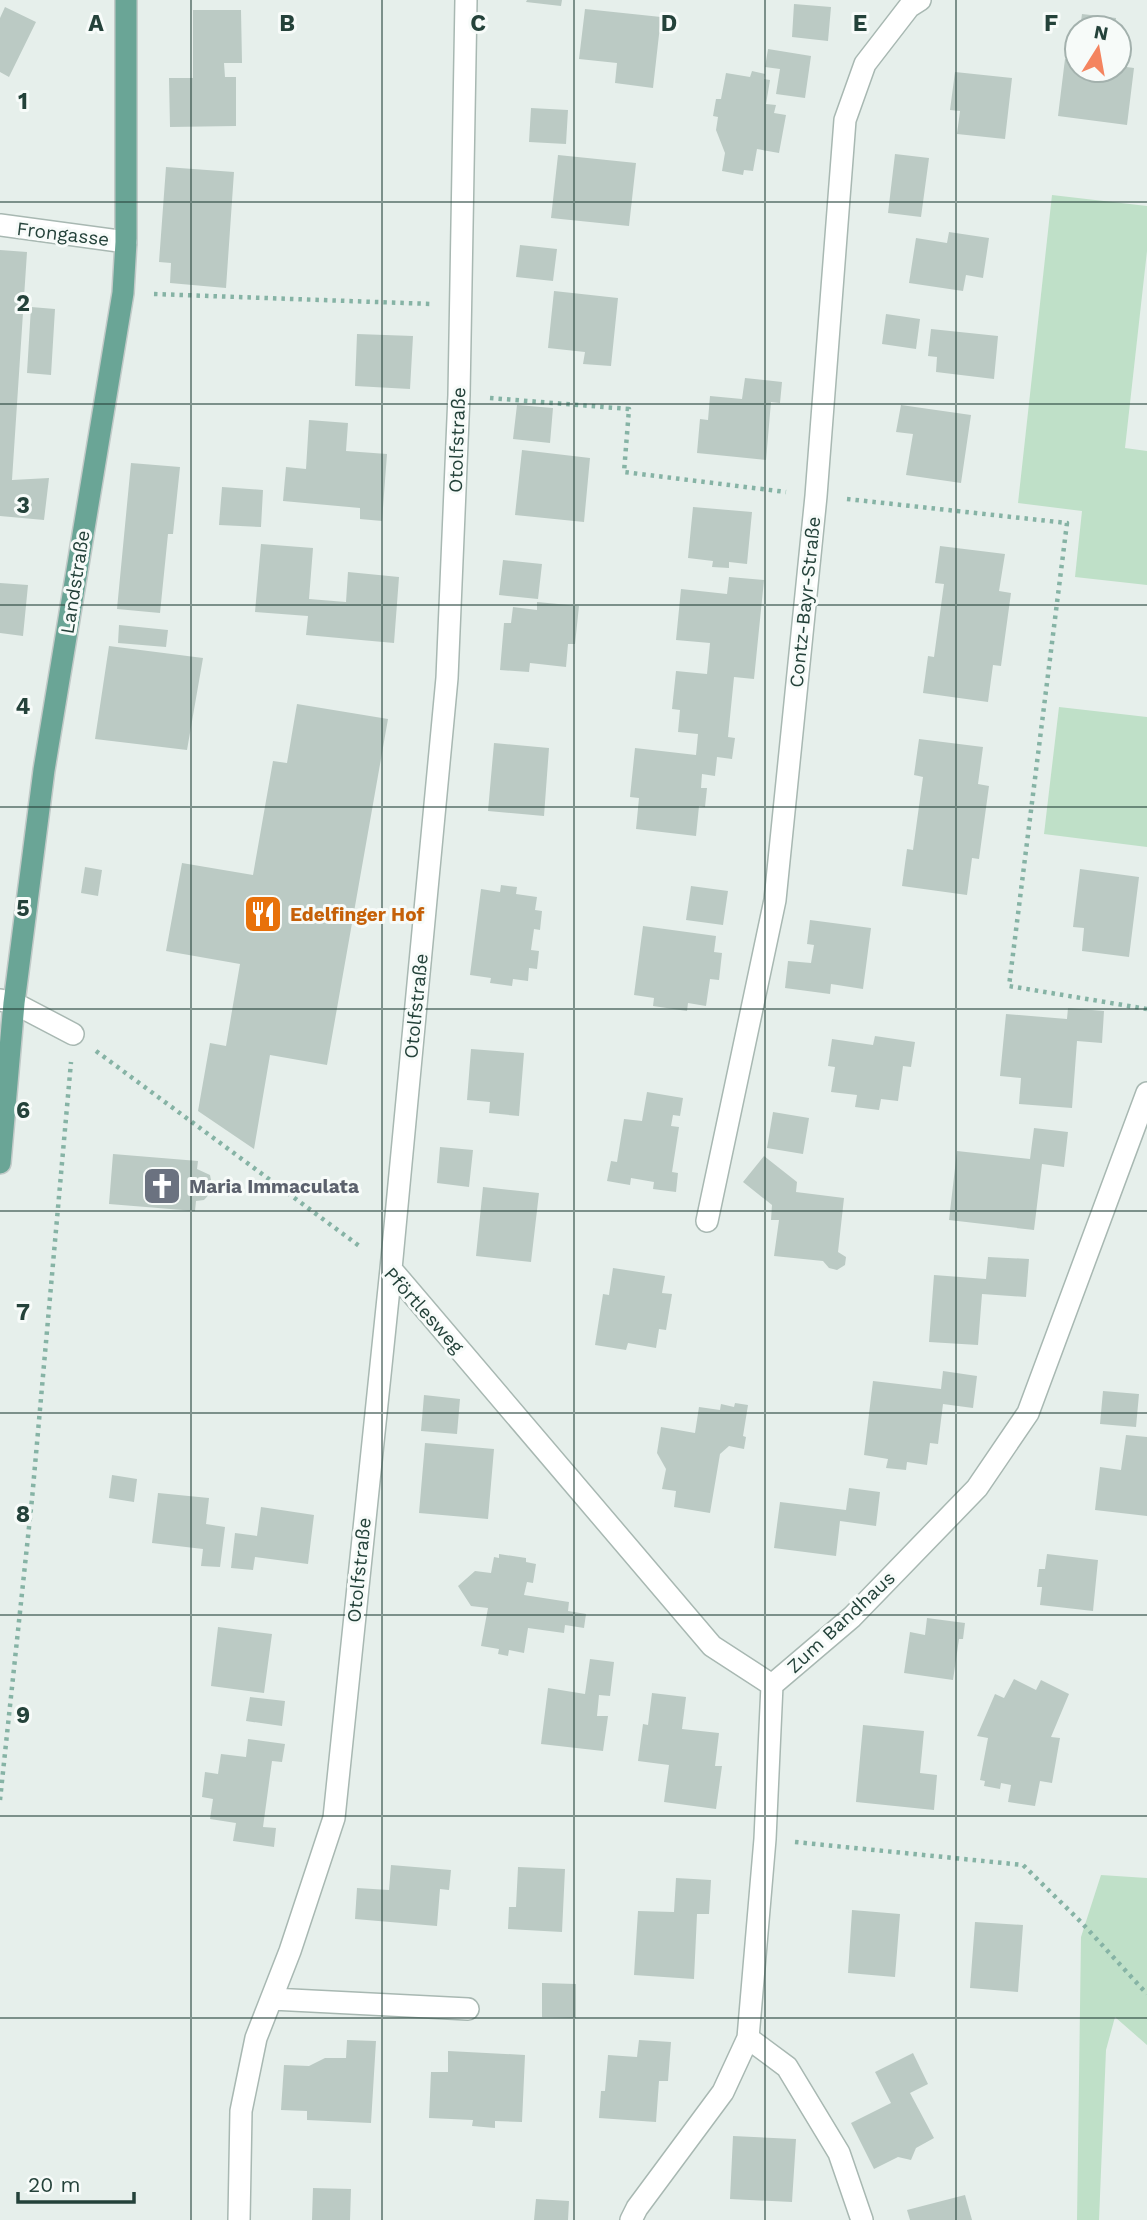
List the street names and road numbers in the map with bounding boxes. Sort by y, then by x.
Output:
street label: Frongasse [15,217,111,251]
street label: Otolfstraße [444,387,470,493]
street label: Contz-Bayr-Straße [785,515,825,689]
street label: Landstraße [55,528,95,636]
street label: Otolfstraße [399,952,433,1060]
street label: Pförtlesweg [379,1262,469,1359]
street label: Otolfstraße [342,1516,376,1624]
street label: Zum Bandhaus [782,1566,900,1678]

